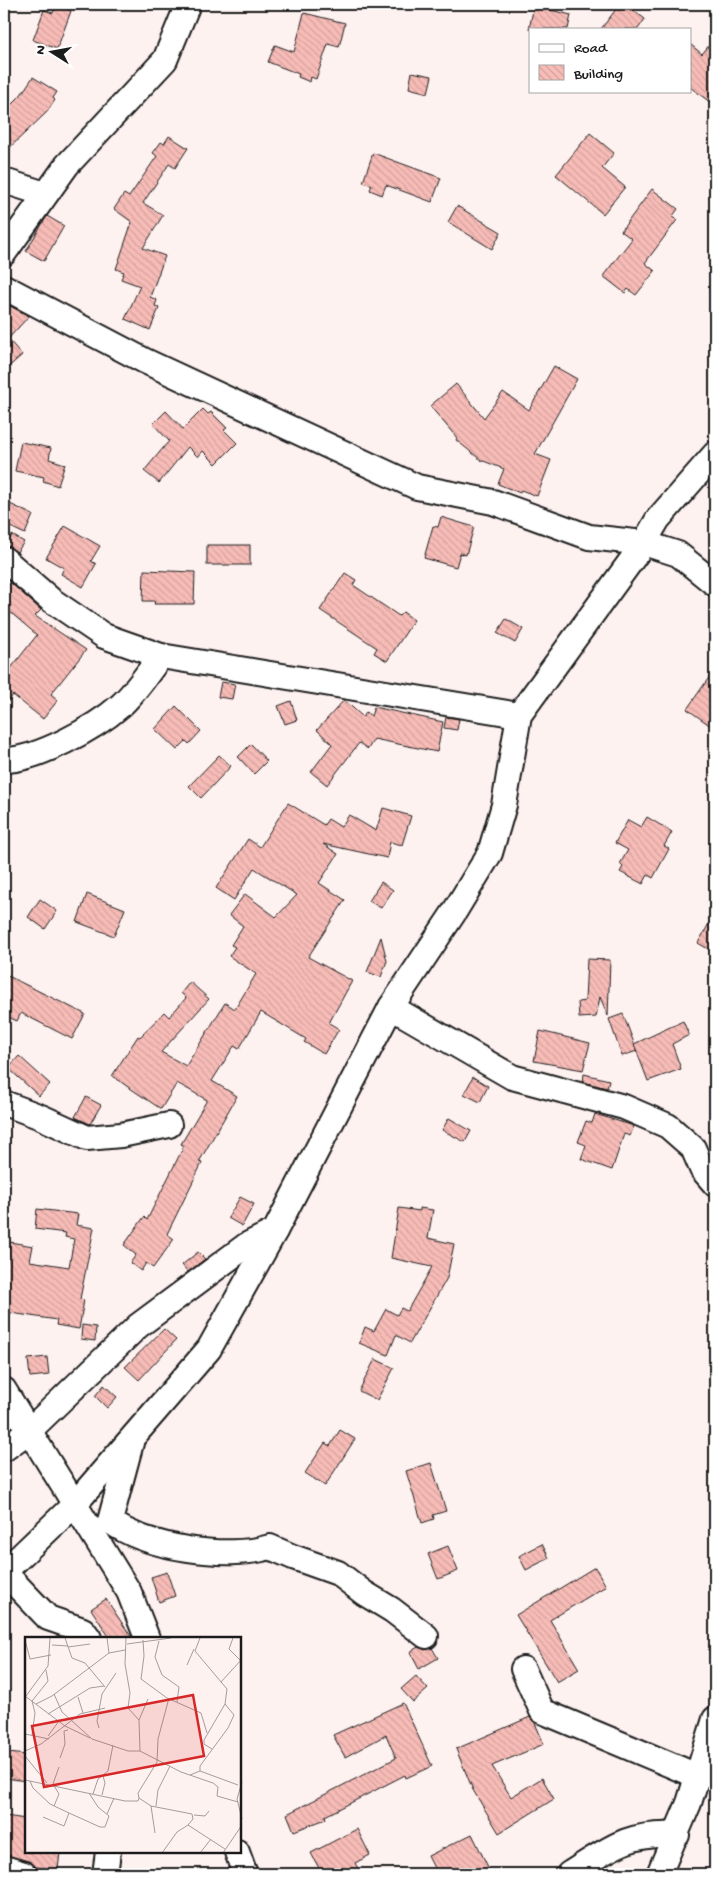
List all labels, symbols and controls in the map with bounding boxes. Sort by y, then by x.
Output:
north arrow [28,28,78,78]
legend [529,28,692,92]
text: Road [574,40,608,58]
text: N [32,44,51,56]
text: Building [573,66,623,84]
inset map [25,1637,241,1853]

